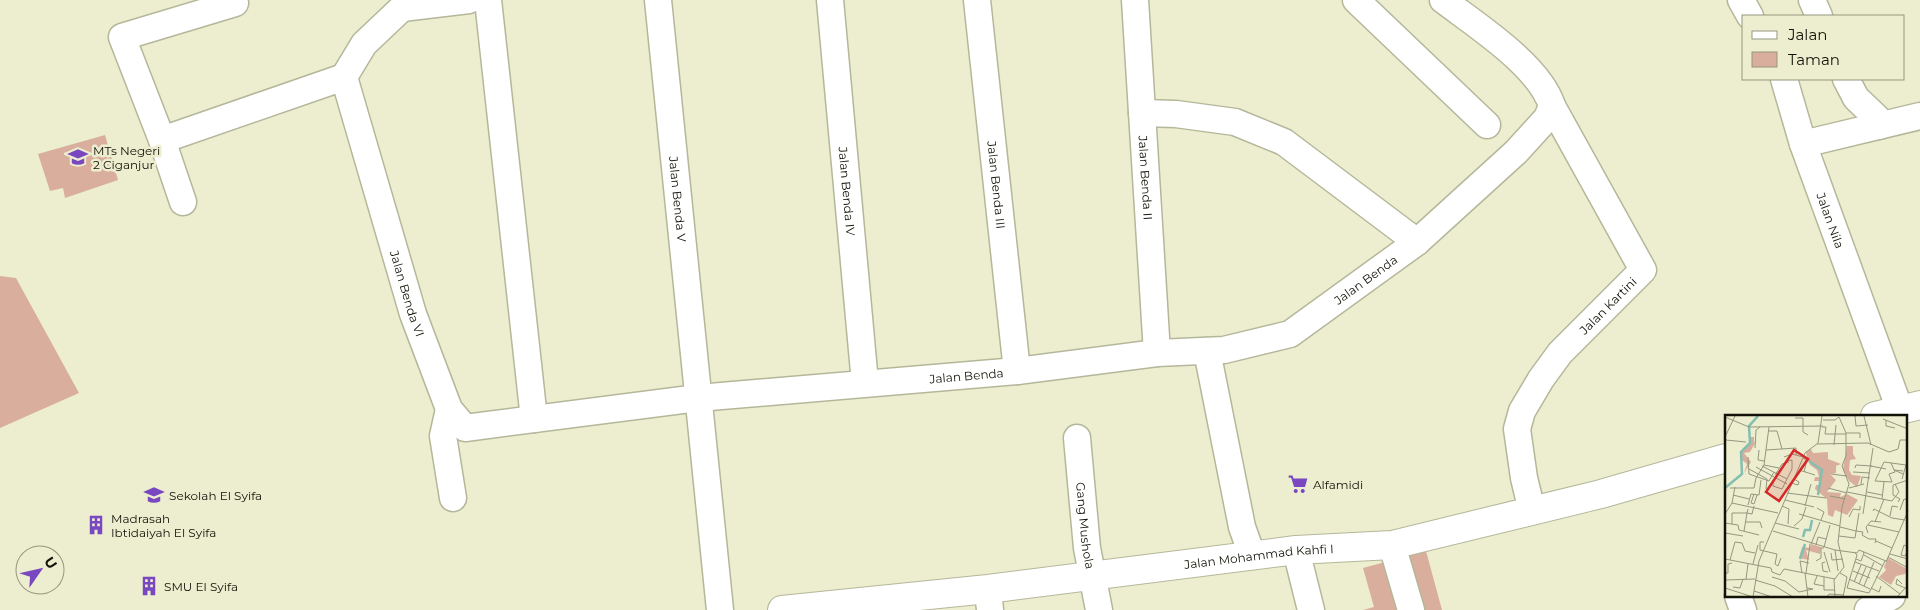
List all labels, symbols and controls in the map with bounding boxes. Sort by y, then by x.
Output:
legend [1742,15,1905,80]
text: Jalan [1787,25,1827,44]
text: Taman [1788,50,1840,69]
street label: Jalan Benda II [1136,134,1156,220]
street label: Jalan Benda III [985,139,1009,230]
place label: MTs Negeri 2 Ciganjur [93,143,160,172]
street label: Jalan Benda IV [836,145,859,237]
school or university icon: MTs Negeri 2 Ciganjur [67,146,89,168]
street label: Jalan Benda V [666,154,690,243]
street label: Jalan Nila [1814,190,1848,250]
street label: Jalan Benda VI [387,248,428,339]
street label: Jalan Benda [1330,251,1400,308]
street label: Jalan Kartini [1575,274,1639,338]
street label: Jalan Benda [928,365,1004,386]
inset map [1725,415,1908,598]
supermarket icon: Alfamidi [1287,473,1309,495]
place label: Alfamidi [1313,477,1363,492]
street label: Gang Mushola [1074,481,1098,570]
school or university icon: Sekolah El Syifa [143,484,165,506]
place label: Sekolah El Syifa [169,488,262,503]
place label: Madrasah Ibtidaiyah El Syifa [111,511,216,540]
building icon: Madrasah Ibtidaiyah El Syifa [85,514,107,536]
street label: Jalan Mohammad Kahfi I [1182,541,1334,572]
north arrow [15,545,65,595]
text: U [40,553,61,572]
building icon: SMU El Syifa [138,575,160,597]
place label: SMU El Syifa [164,579,238,594]

